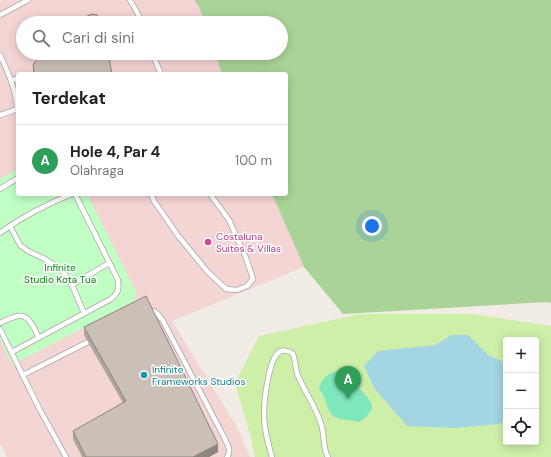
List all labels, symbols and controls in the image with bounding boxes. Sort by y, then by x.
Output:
search box [16,16,288,60]
icon: search [30,27,52,49]
text: Cari di sini [62,28,134,48]
text: Terdekat [32,87,106,109]
text: Hole 4, Par 4 [70,142,160,162]
text: A [40,152,50,169]
text: 100 m [235,152,272,169]
text: Olahraga [70,162,124,179]
your location [362,216,382,236]
place label: Costaluna Suites & Villas [216,230,281,255]
marker: Costaluna Suites & Villas [203,237,213,247]
park label: Infinite Studio Kota Tua [24,261,96,286]
map controls [503,337,539,445]
button: + [503,337,539,373]
place label: Infinite Frameworks Studios [152,363,245,388]
pin: A [335,366,361,399]
marker: Infinite Frameworks Studios [139,370,149,380]
button: − [503,373,539,409]
button: locate [503,409,539,445]

